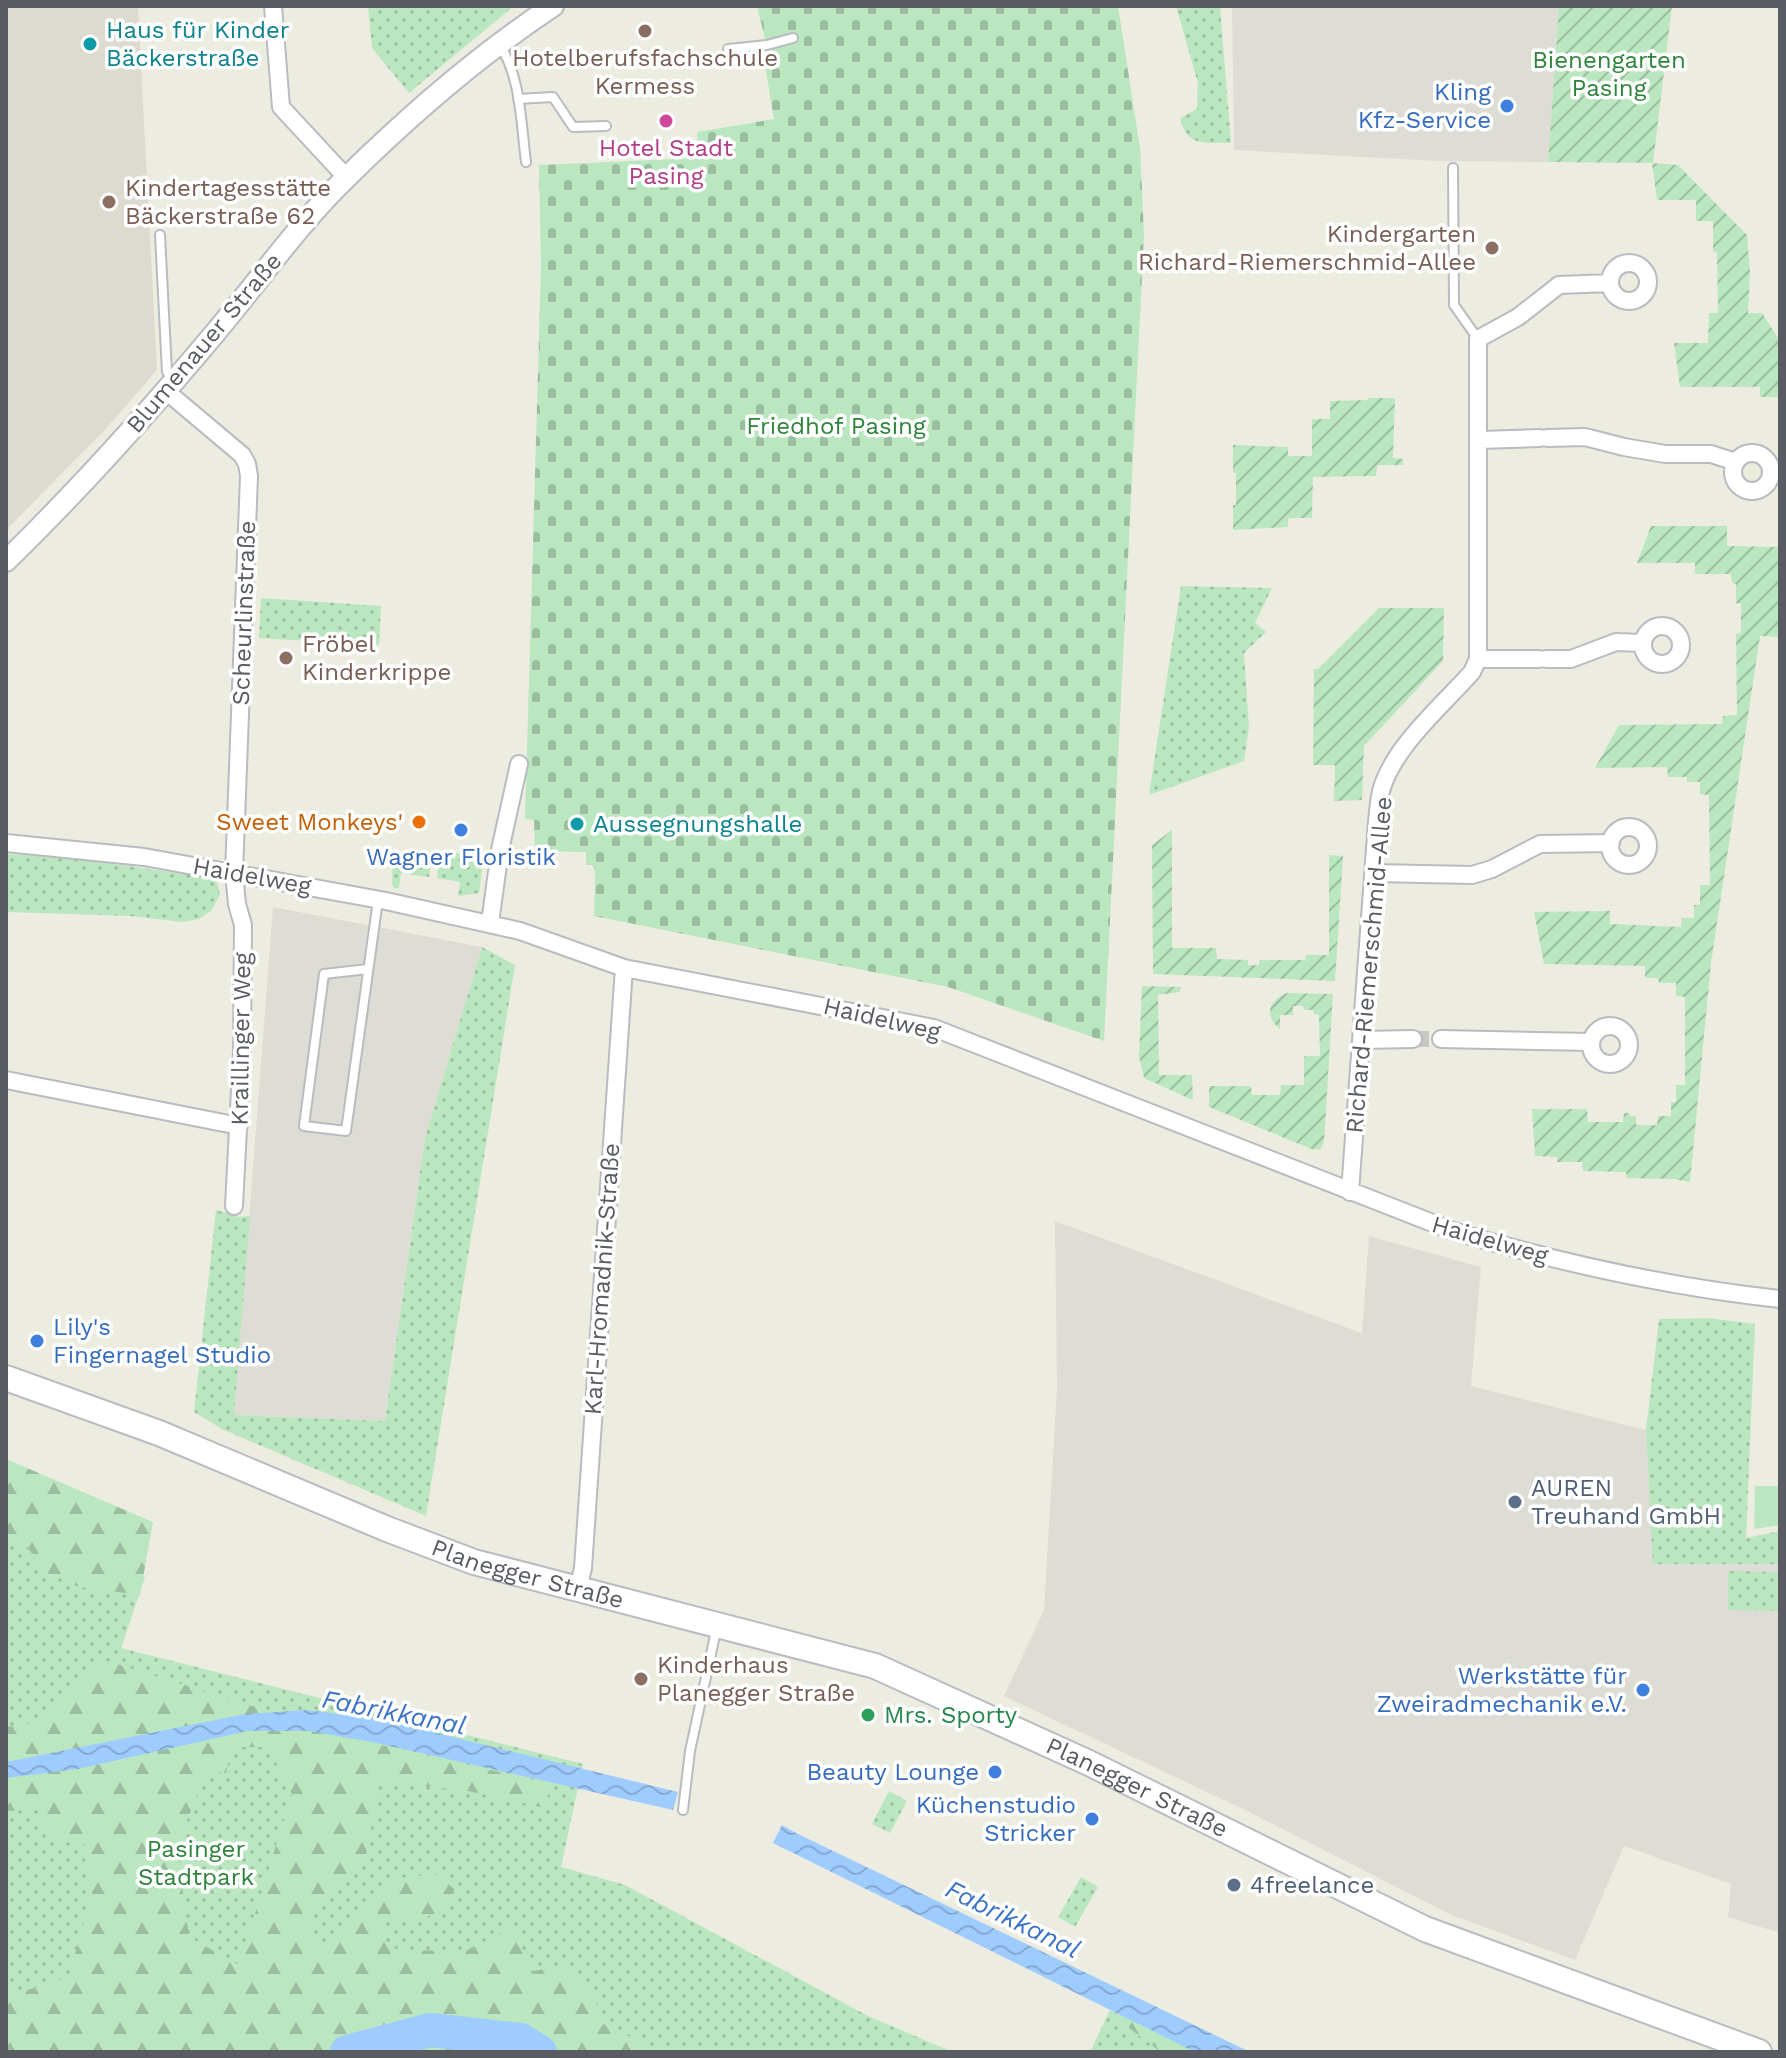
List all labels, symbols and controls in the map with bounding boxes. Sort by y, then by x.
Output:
place label: Haus für Kinder Bäckerstraße [106,16,290,72]
marker: Hotelberufsfachschule Kermess [636,22,654,40]
marker: Haus für Kinder Bäckerstraße [81,35,99,53]
place label: Hotelberufsfachschule Kermess [512,44,778,100]
park label: Bienengarten Pasing [1532,46,1686,102]
place label: Kling Kfz-Service [1358,78,1491,134]
marker: Kling Kfz-Service [1498,97,1516,115]
marker: Hotel Stadt Pasing [657,112,675,130]
place label: Hotel Stadt Pasing [599,134,733,190]
place label: Kindertagesstätte Bäckerstraße 62 [125,174,331,230]
marker: Kindertagesstätte Bäckerstraße 62 [100,193,118,211]
place label: Kindergarten Richard-Riemerschmid-Allee [1138,220,1476,276]
marker: Kindergarten Richard-Riemerschmid-Allee [1483,239,1501,257]
street label: Blumenauer Straße [121,247,287,439]
park label: Friedhof Pasing [746,412,926,440]
street label: Scheurlinstraße [227,520,261,706]
place label: Fröbel Kinderkrippe [302,630,451,686]
marker: Fröbel Kinderkrippe [277,649,295,667]
street label: Richard-Riemerschmid-Allee [1340,795,1398,1135]
place label: Sweet Monkeys' [216,808,403,836]
place label: Aussegnungshalle [593,810,802,838]
marker: Sweet Monkeys' [410,813,428,831]
marker: Aussegnungshalle [568,815,586,833]
marker: Wagner Floristik [452,821,470,839]
place label: Wagner Floristik [366,843,556,871]
street label: Haidelweg [191,852,314,900]
street label: Kraillinger Weg [225,952,257,1126]
street label: Haidelweg [821,992,944,1046]
street label: Karl-Hromadnik-Straße [579,1142,625,1416]
street label: Haidelweg [1429,1210,1552,1270]
place label: Lily's Fingernagel Studio [53,1313,271,1369]
marker: Lily's Fingernagel Studio [28,1332,46,1350]
place label: AUREN Treuhand GmbH [1531,1474,1721,1530]
marker: AUREN Treuhand GmbH [1506,1493,1524,1511]
street label: Planegger Straße [428,1533,627,1614]
place label: Kinderhaus Planegger Straße [657,1651,855,1707]
place label: Werkstätte für Zweiradmechanik e.V. [1377,1662,1627,1718]
marker: Kinderhaus Planegger Straße [632,1670,650,1688]
marker: Werkstätte für Zweiradmechanik e.V. [1634,1681,1652,1699]
water label: Fabrikkanal [320,1683,469,1741]
place label: Mrs. Sporty [884,1701,1018,1729]
marker: Mrs. Sporty [859,1706,877,1724]
street label: Planegger Straße [1042,1731,1232,1843]
place label: Beauty Lounge [806,1758,979,1786]
marker: Beauty Lounge [986,1763,1004,1781]
place label: Küchenstudio Stricker [916,1791,1076,1847]
marker: Küchenstudio Stricker [1083,1810,1101,1828]
park label: Pasinger Stadtpark [138,1835,254,1891]
place label: 4freelance [1250,1871,1374,1899]
water label: Fabrikkanal [941,1874,1085,1965]
marker: 4freelance [1225,1876,1243,1894]

